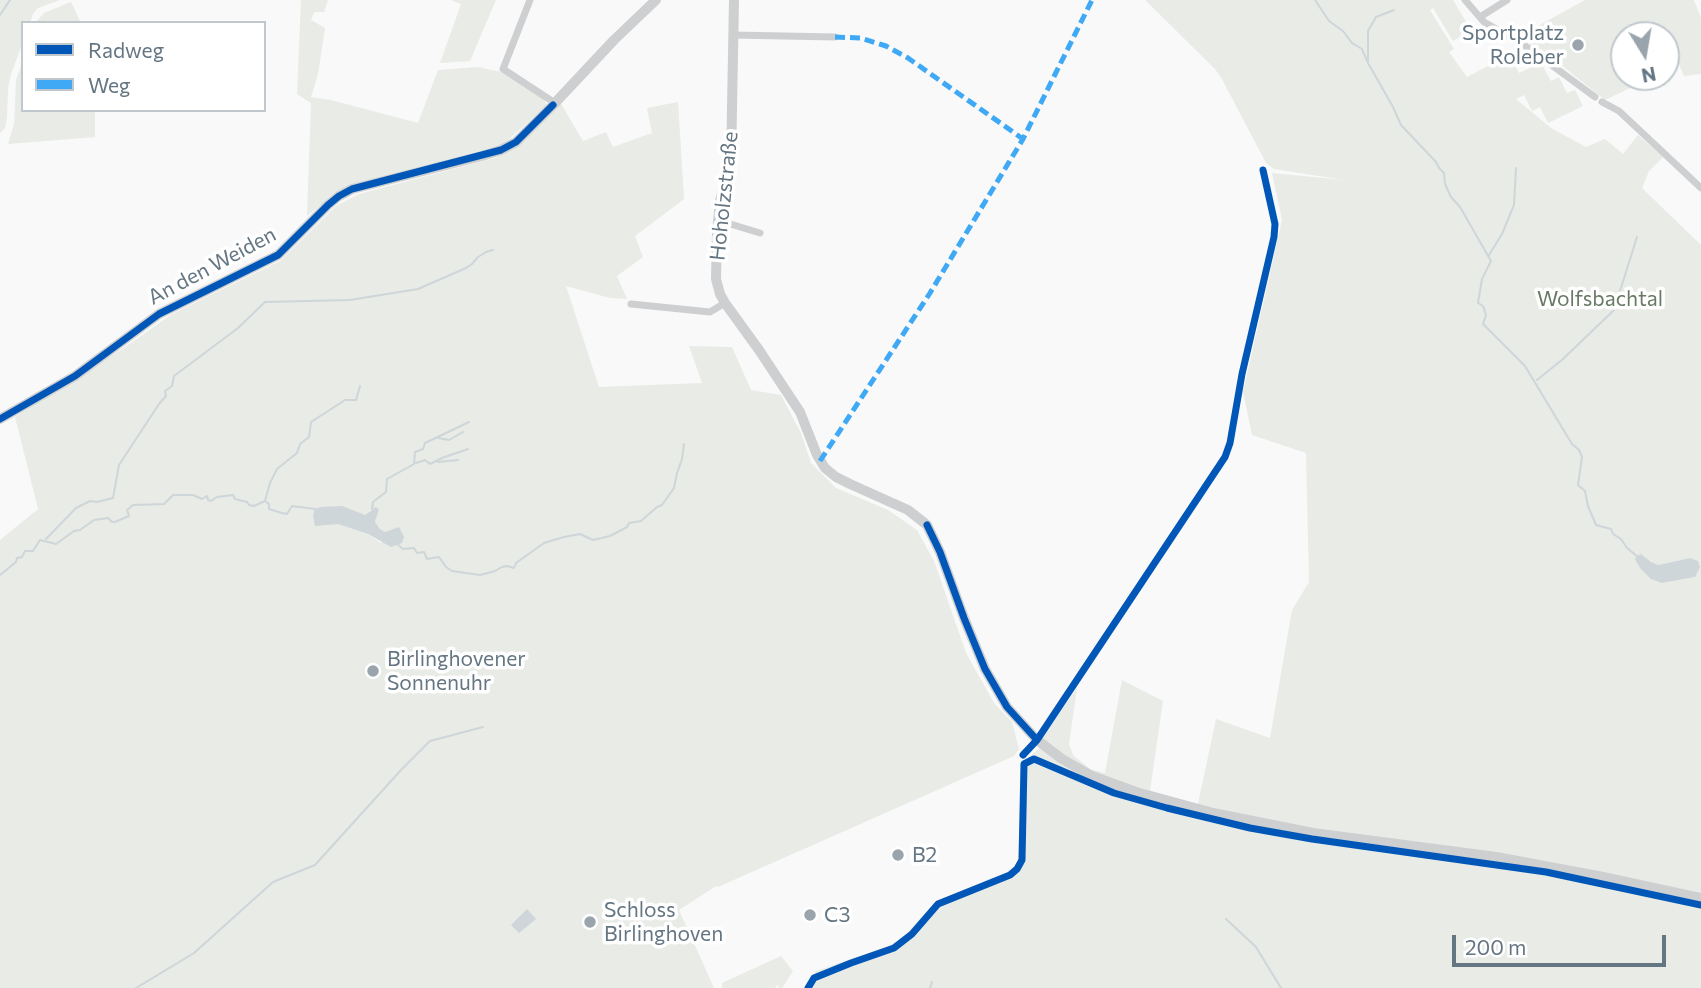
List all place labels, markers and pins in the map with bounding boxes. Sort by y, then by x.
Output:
place label: Sportplatz Roleber [1462,20,1564,70]
marker: Sportplatz Roleber [1570,37,1586,53]
place label: Birlinghovener Sonnenuhr [387,646,526,696]
marker: Birlinghovener Sonnenuhr [365,663,381,679]
place label: B2 [912,842,937,868]
marker: B2 [890,847,906,863]
place label: Schloss Birlinghoven [604,897,723,947]
place label: C3 [824,902,850,928]
marker: C3 [802,907,818,923]
marker: Schloss Birlinghoven [582,914,598,930]

